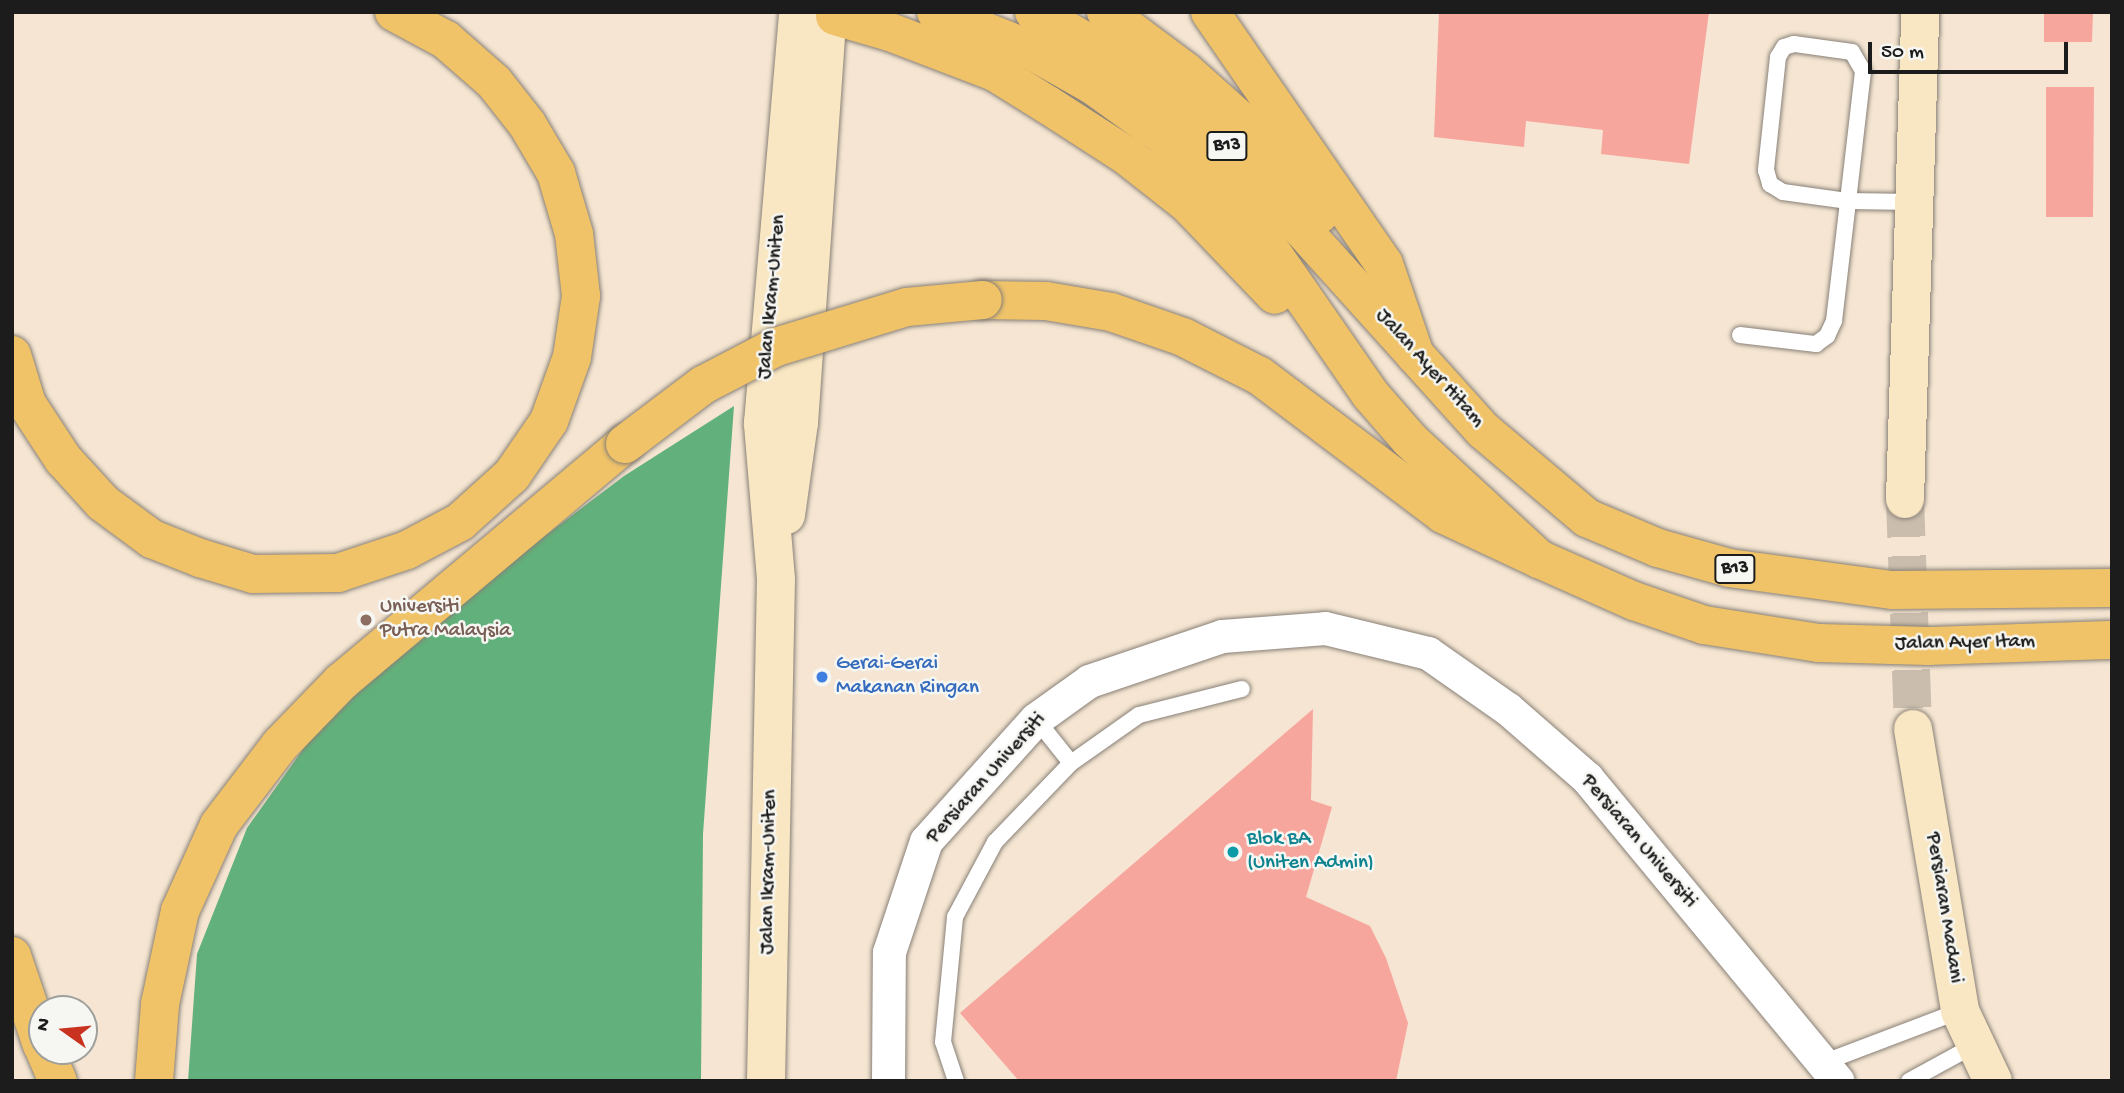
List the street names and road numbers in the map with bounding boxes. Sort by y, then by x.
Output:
road number: B13 [1206,130,1248,162]
street label: Jalan Ikram-Uniten [753,214,793,380]
street label: Jalan Ayer Hitam [1369,304,1489,434]
road number: B13 [1714,554,1756,584]
street label: Jalan Ayer Itam [1895,630,2035,658]
street label: Persiaran Universiti [922,708,1052,850]
street label: Persiaran Universiti [1575,770,1701,914]
street label: Jalan Ikram-Uniten [756,789,784,955]
street label: Persiaran Madani [1919,831,1967,985]

